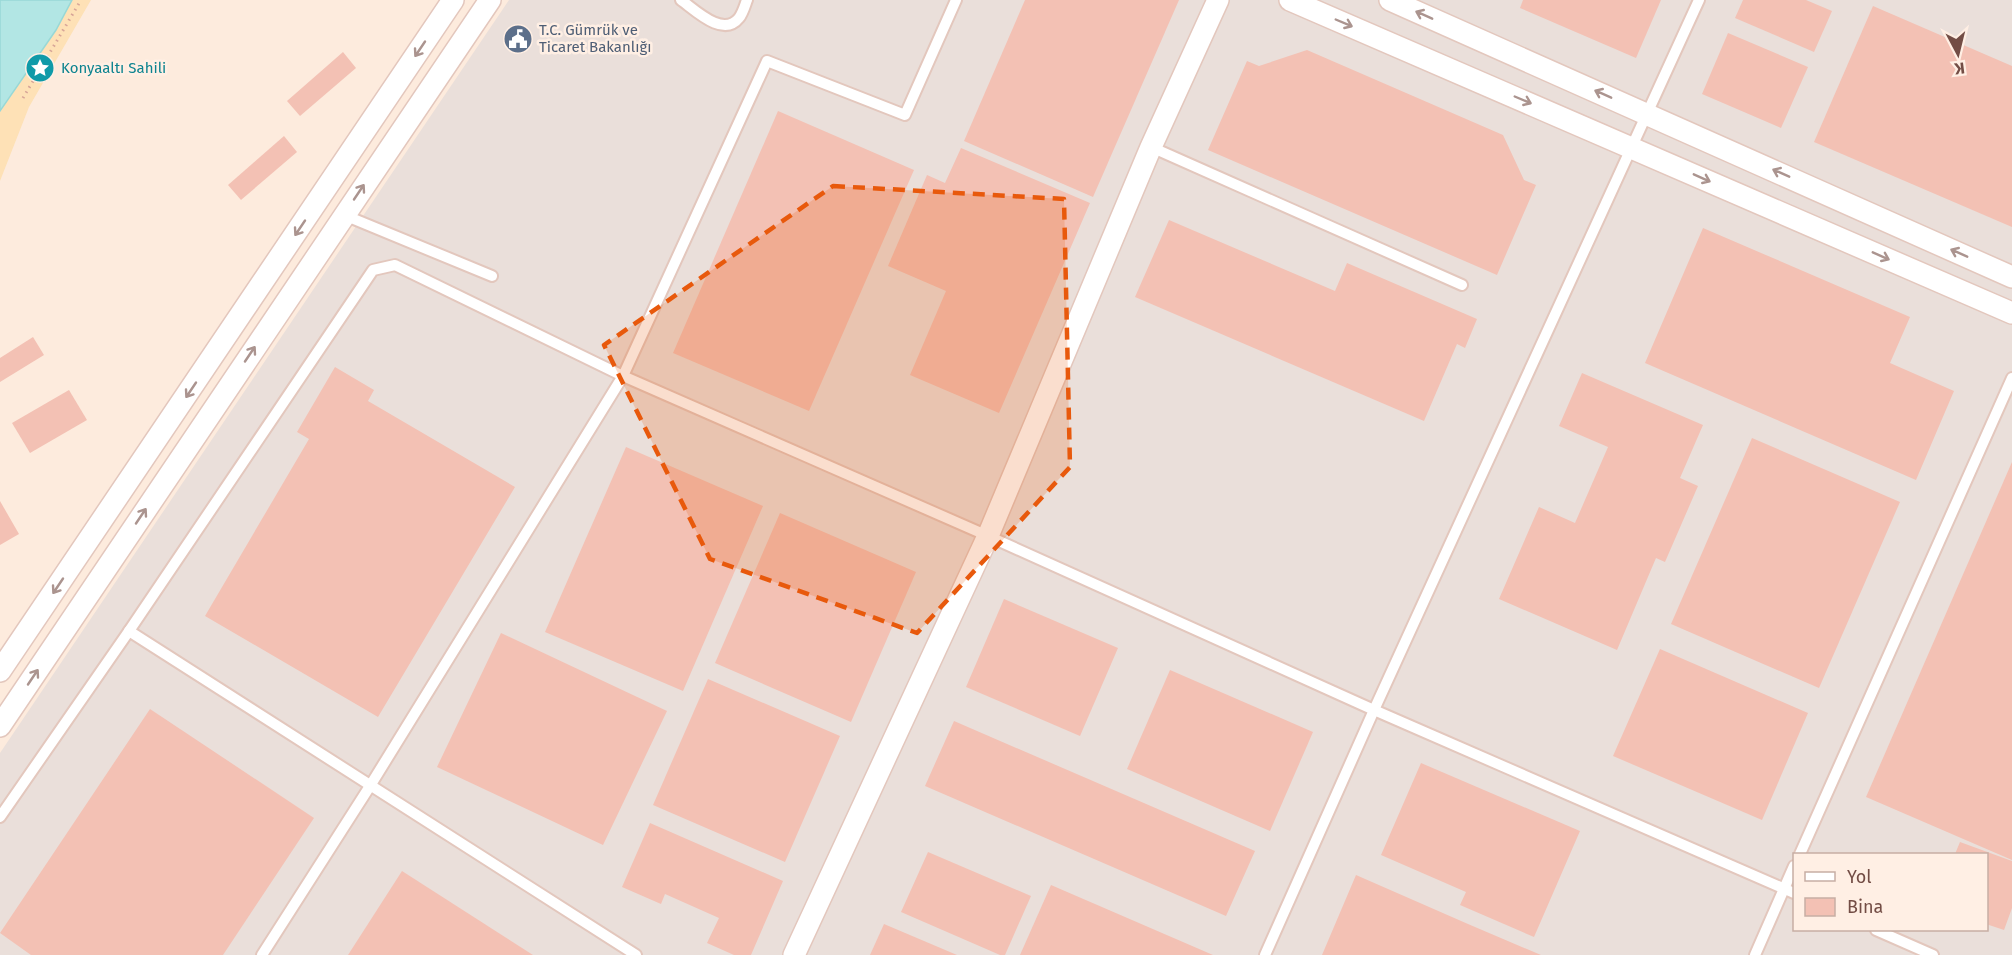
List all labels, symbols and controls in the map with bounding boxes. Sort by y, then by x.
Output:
one-way arrow [1416,9,1434,20]
one-way arrow [1334,18,1353,29]
place label: T.C. Gümrük ve Ticaret Bakanlığı [539,21,651,56]
public building icon: T.C. Gümrük ve Ticaret Bakanlığı [502,23,534,55]
north arrow [1928,24,1988,84]
one-way arrow [414,40,426,56]
place icon: Konyaaltı Sahili [24,52,56,84]
text: K [1953,58,1966,79]
place label: Konyaaltı Sahili [61,59,166,77]
one-way arrow [1594,87,1612,99]
one-way arrow [1514,95,1532,106]
one-way arrow [1772,167,1790,178]
one-way arrow [1692,173,1711,184]
one-way arrow [353,184,365,201]
one-way arrow [294,219,306,236]
one-way arrow [1950,247,1968,258]
one-way arrow [1871,251,1889,262]
one-way arrow [244,346,256,363]
one-way arrow [185,381,197,397]
one-way arrow [135,507,148,524]
one-way arrow [52,577,64,593]
one-way arrow [26,669,39,686]
legend [1793,853,1988,931]
text: Yol [1847,866,1872,888]
text: Bina [1847,896,1883,918]

